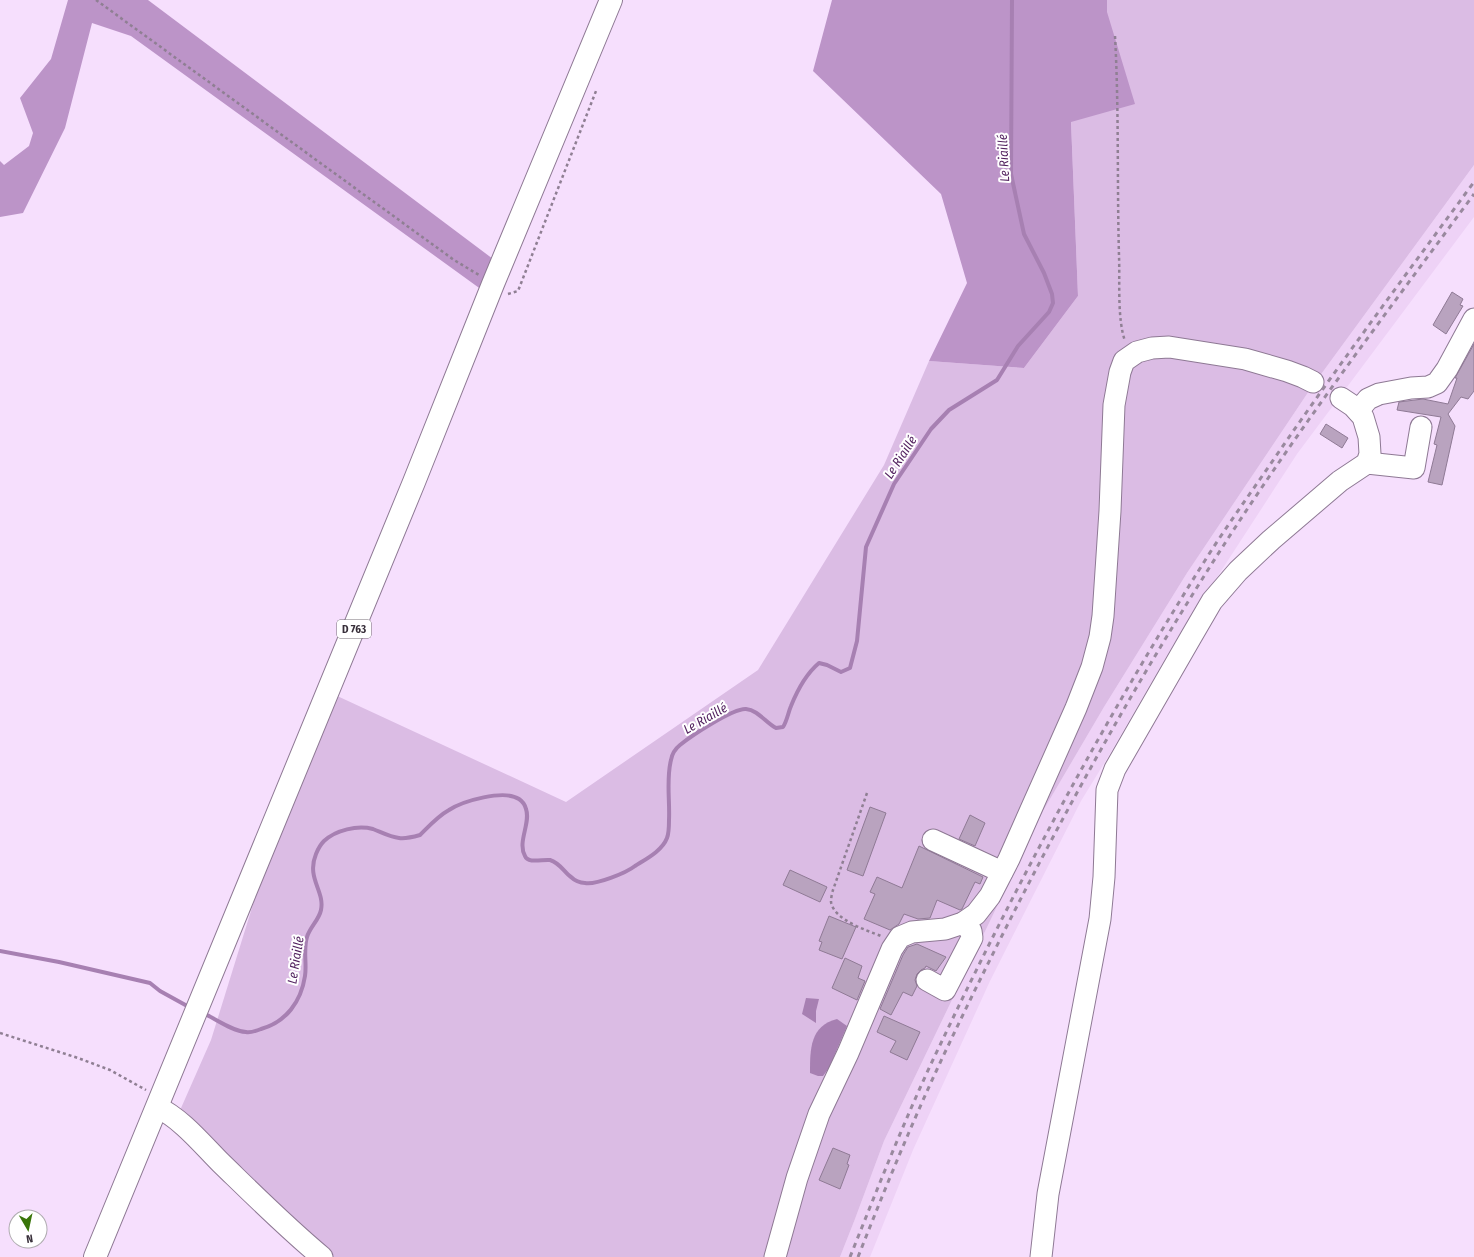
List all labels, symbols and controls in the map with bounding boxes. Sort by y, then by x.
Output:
water label: Le Riaillé [995,134,1012,182]
water label: Le Riaillé [881,433,920,481]
road number: D 763 [337,620,371,638]
water label: Le Riaillé [681,700,730,737]
water label: Le Riaillé [284,935,307,985]
north arrow [8,1209,48,1249]
text: N [25,1231,34,1245]

